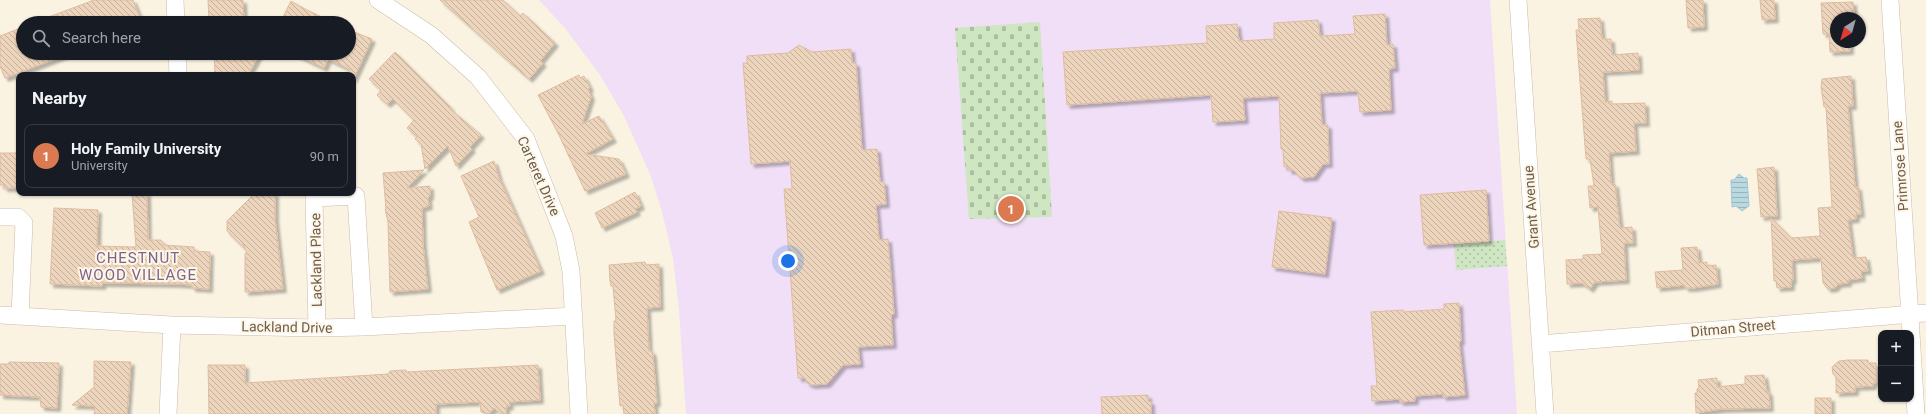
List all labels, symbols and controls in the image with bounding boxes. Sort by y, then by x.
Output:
north arrow [1830,12,1866,48]
search box [16,16,356,60]
icon: search [30,27,52,49]
text: Search here [62,29,141,47]
text: Nearby [32,88,87,108]
street label: Primrose Lane [1889,120,1911,212]
street label: Carteret Drive [514,134,564,218]
text: Holy Family University [71,140,221,158]
text: 1 [42,149,50,164]
text: 90 m [310,149,339,164]
text: University [71,158,128,173]
street label: Grant Avenue [1520,165,1542,249]
pin: 1 [998,194,1024,224]
street label: Lackland Place [307,213,325,307]
district label: CHESTNUT WOOD VILLAGE [79,249,197,284]
your location [778,251,798,271]
street label: Ditman Street [1690,316,1777,340]
street label: Lackland Drive [241,318,333,336]
map controls [1878,330,1914,402]
button: + [1878,330,1914,366]
button: − [1878,366,1914,402]

